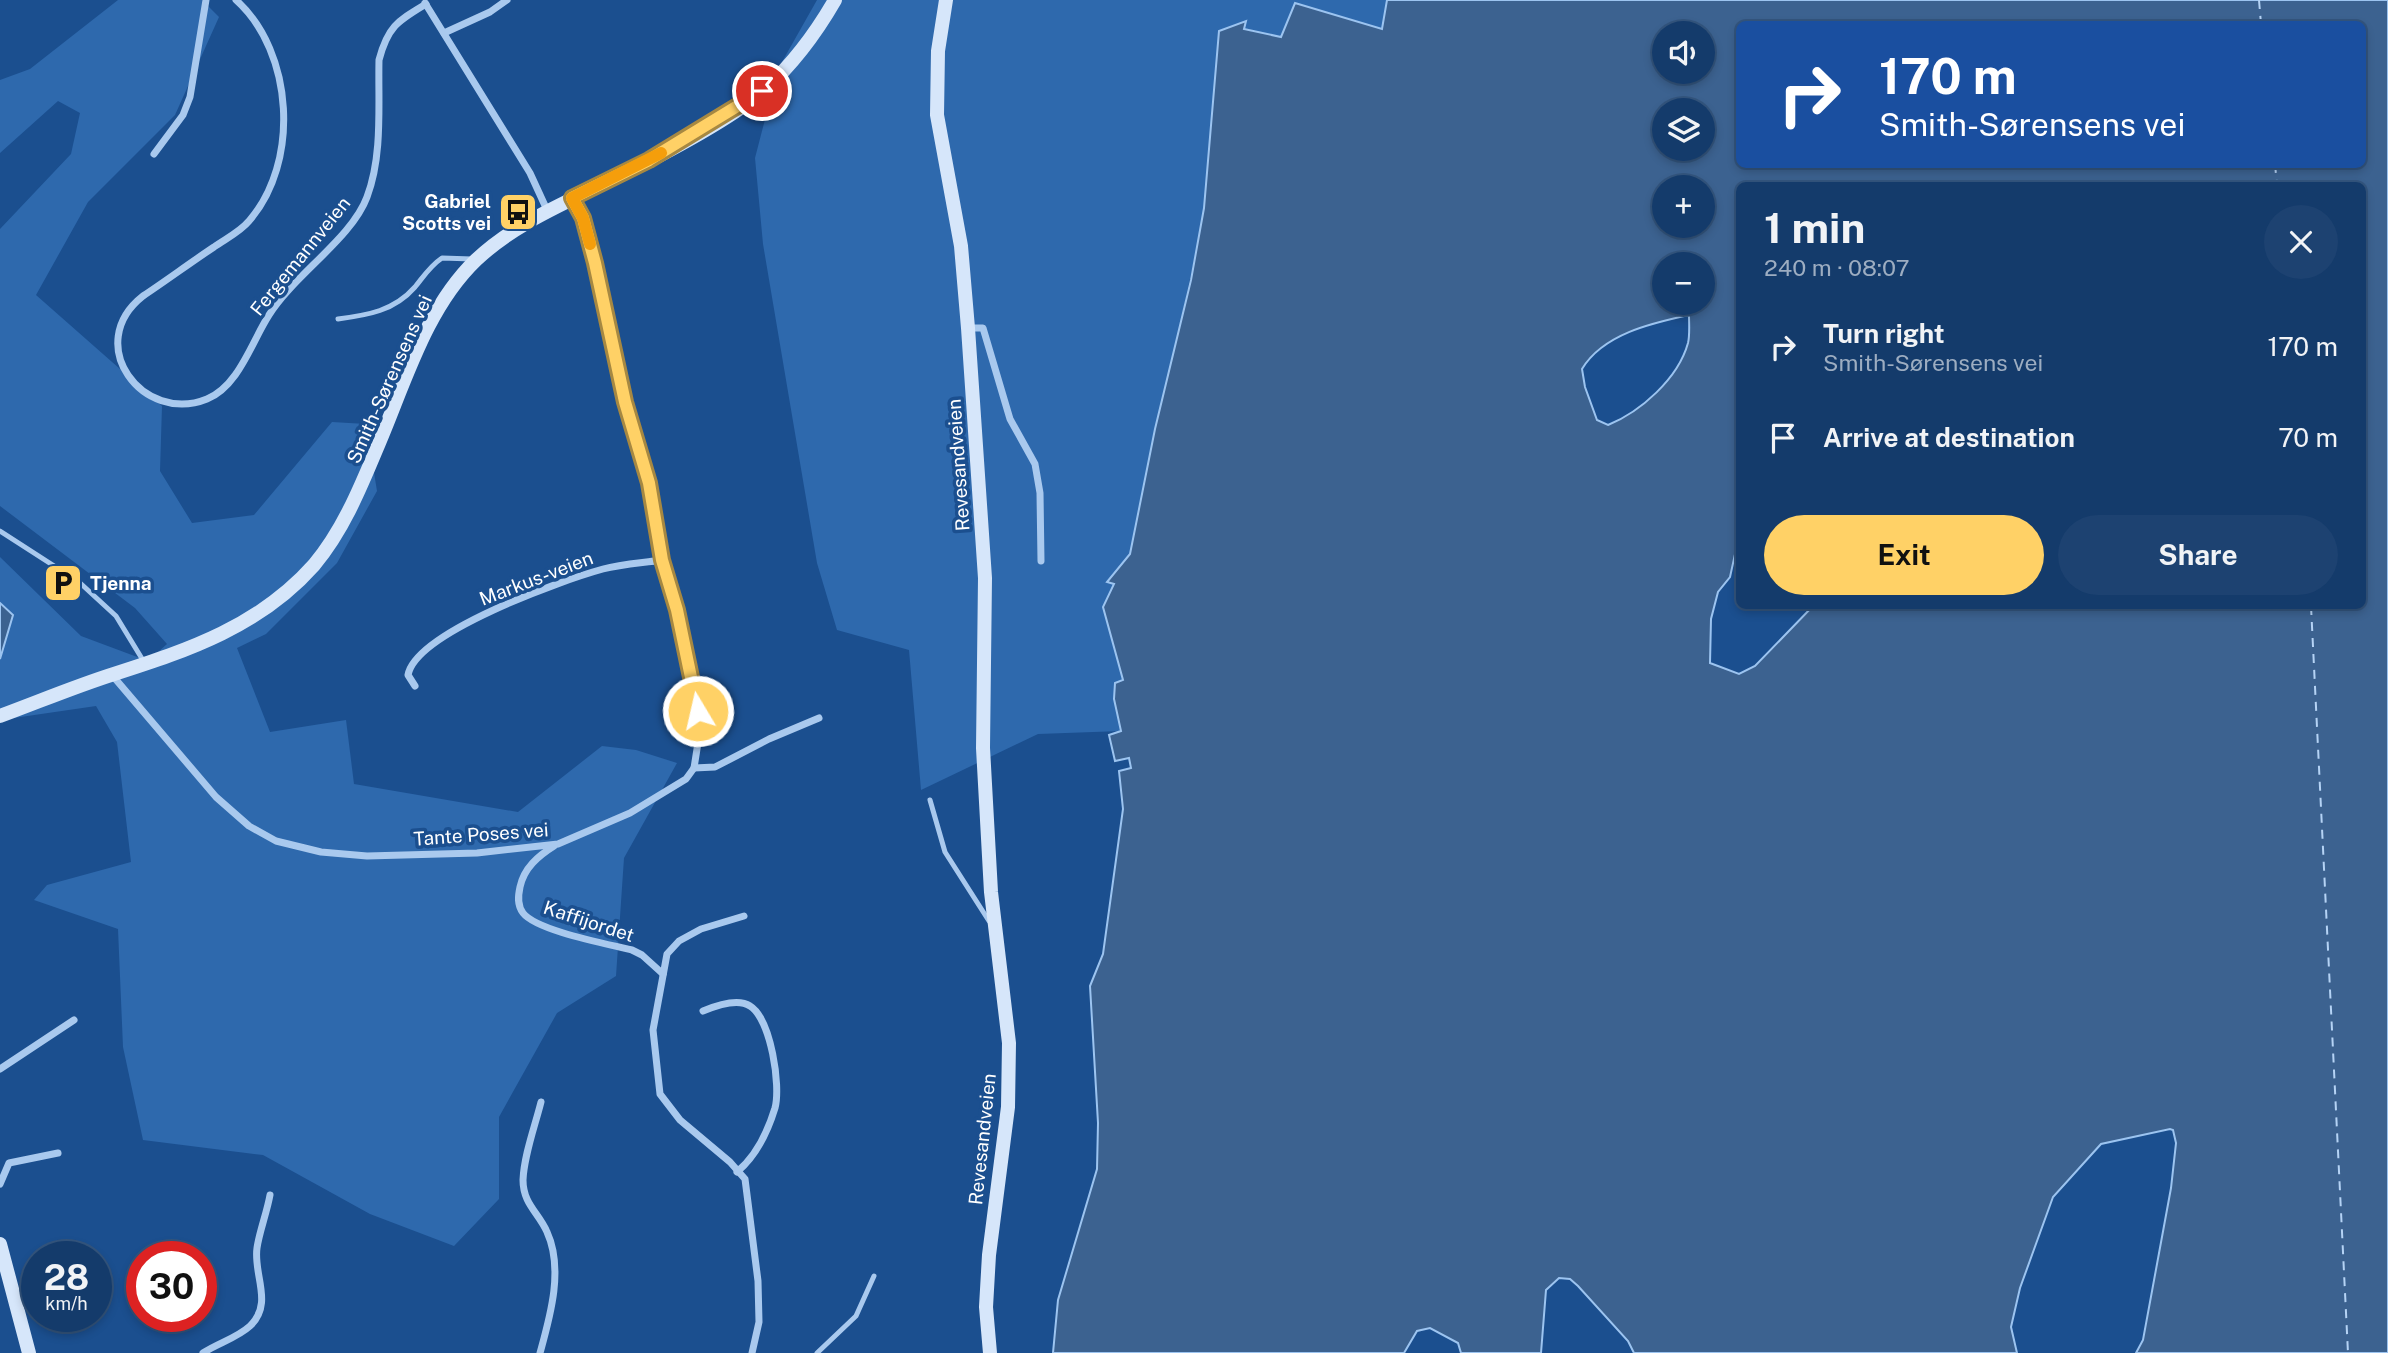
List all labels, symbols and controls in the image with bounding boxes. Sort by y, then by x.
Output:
map controls [1652,21,1715,315]
button: sound [1652,21,1715,84]
text: 170 m [1879,47,2017,105]
icon: right [1764,49,1855,140]
pin [732,61,792,121]
icon: arrive [743,72,781,110]
button: layers [1652,98,1715,161]
text: Smith-Sørensens vei [1879,106,2185,143]
button: + [1652,175,1715,238]
place label: Gabriel Scotts vei [402,190,491,234]
bus stop icon: Gabriel Scotts vei [497,191,539,233]
street label: Fergemannveien [245,192,355,320]
text: 1 min [1764,203,1865,252]
button: close [2264,205,2338,279]
button: − [1652,252,1715,315]
text: 240 m · 08:07 [1764,254,1910,281]
street label: Smith-Sørensens vei [342,291,436,467]
text: Turn right [1823,318,1945,349]
icon: right [1764,328,1802,366]
text: 170 m [2268,331,2338,362]
text: Smith-Sørensens vei [1823,349,2043,376]
street label: Revesandveien [942,398,974,532]
icon: arrive [1764,419,1802,457]
text: Arrive at destination [1823,422,2075,453]
text: 70 m [2278,422,2338,453]
button: Exit [1764,515,2044,595]
button: Share [2058,515,2338,595]
street label: Markus-veien [476,546,596,610]
parking icon: Tjenna [42,562,84,604]
place label: Tjenna [90,572,152,594]
position arrow [661,674,735,748]
street label: Tante Poses vei [413,818,549,850]
street label: Kaffijordet [541,896,637,946]
street label: Revesandveien [964,1072,1000,1206]
speed limit sign: 30 [126,1241,217,1332]
text: 28 [44,1257,89,1298]
text: km/h [45,1293,88,1314]

